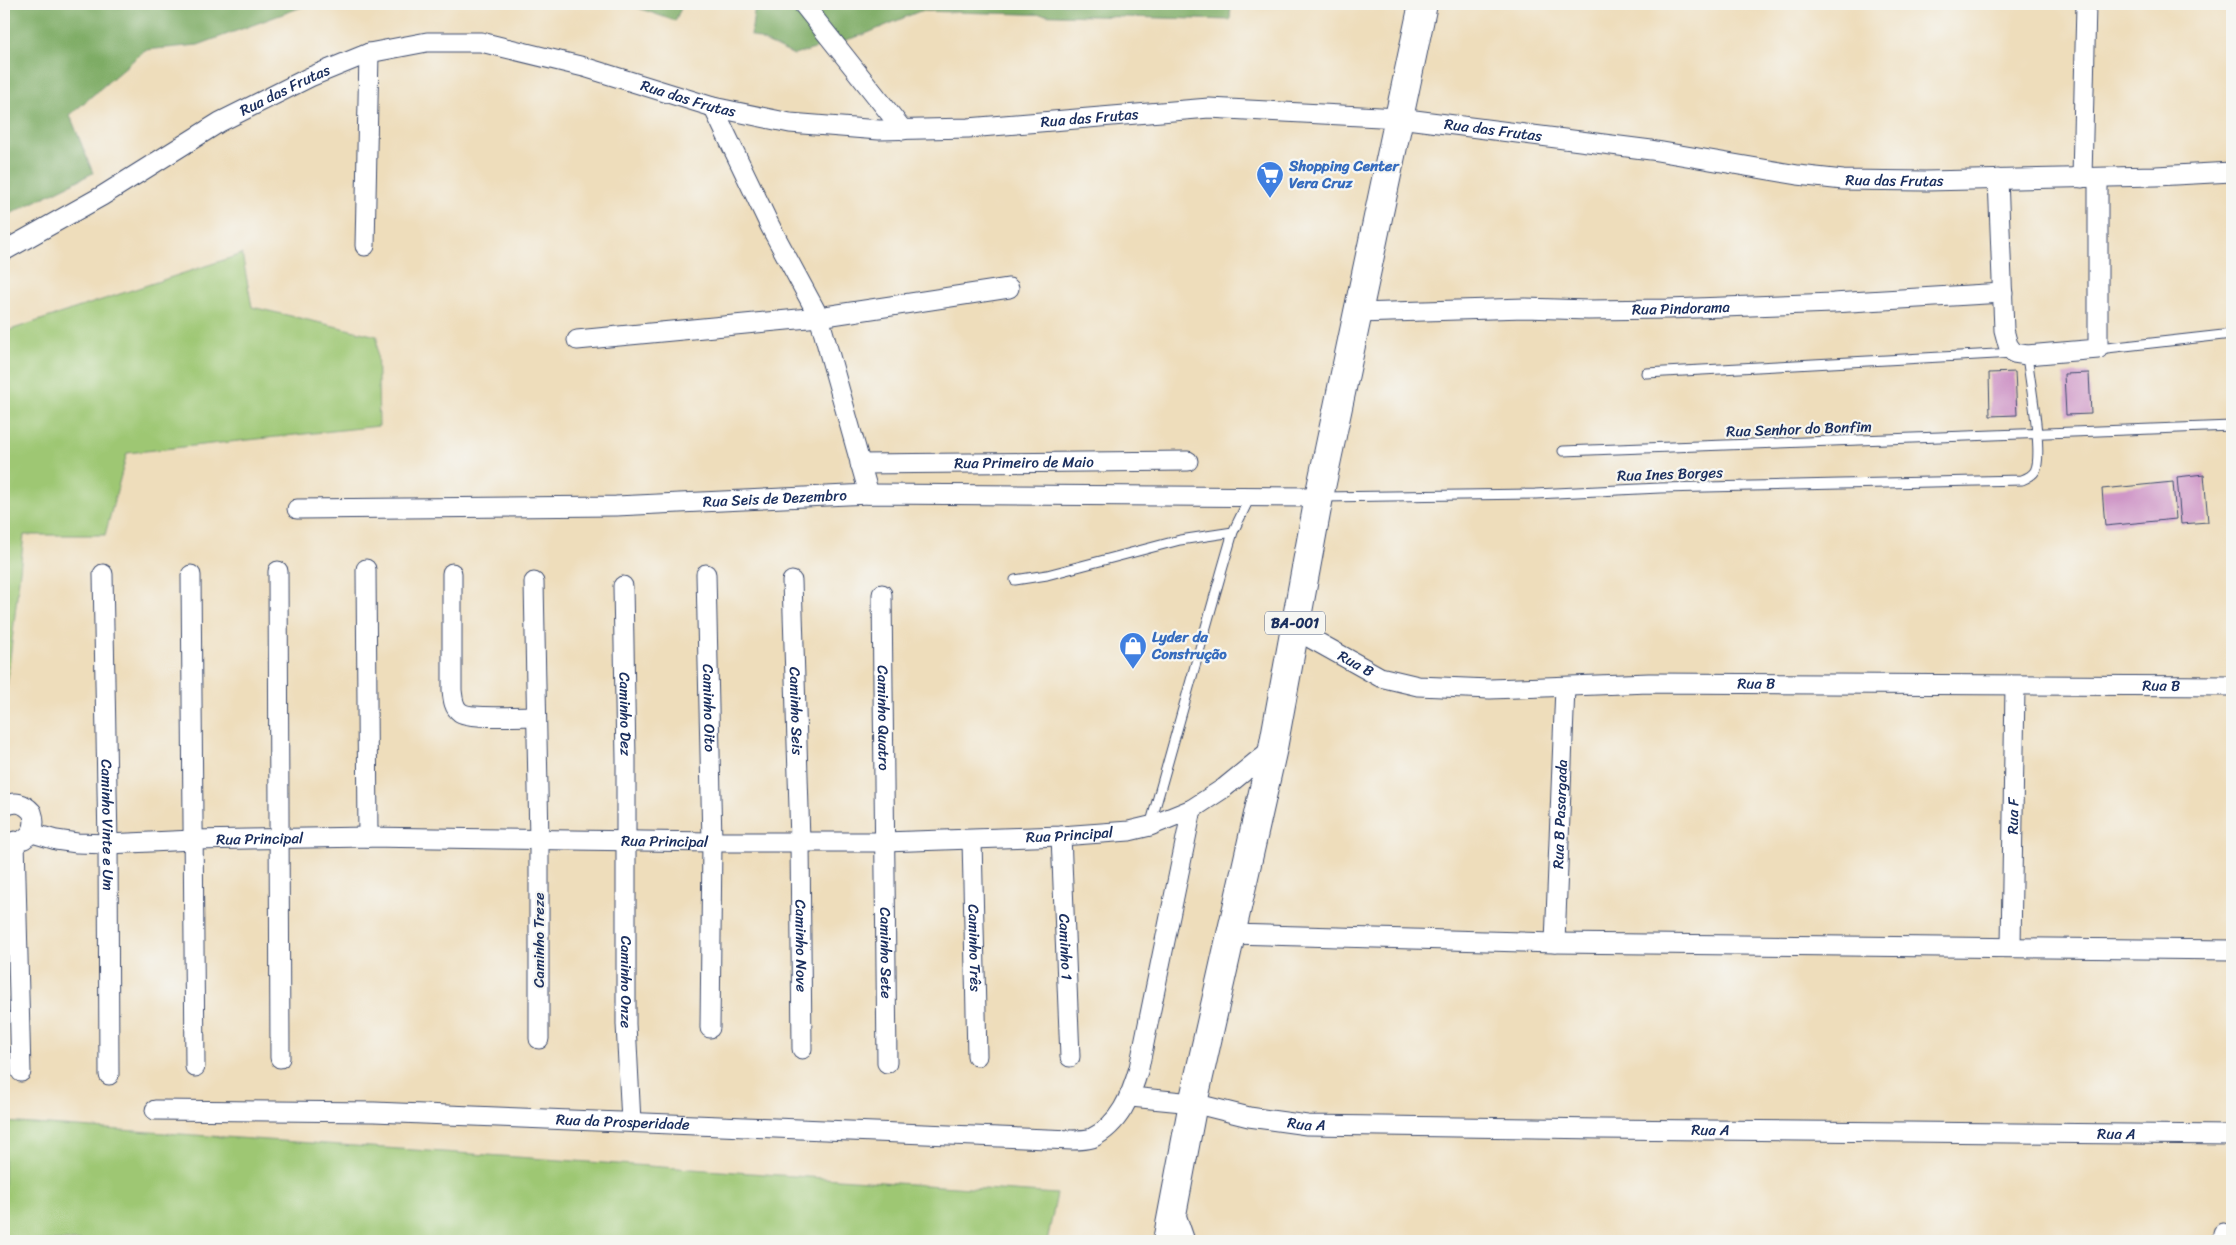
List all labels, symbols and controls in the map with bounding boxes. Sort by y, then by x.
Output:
street label: Rua das Frutas [235,57,334,123]
street label: Rua das Frutas [637,72,738,124]
street label: Rua das Frutas [1040,101,1140,135]
street label: Rua das Frutas [1443,111,1544,149]
place label: Shopping Center Vera Cruz [1288,153,1400,196]
supermarket icon: Shopping Center Vera Cruz [1255,160,1285,199]
street label: Rua das Frutas [1845,167,1944,194]
street label: Rua Pindorama [1632,294,1731,322]
street label: Rua Senhor do Bonfim [1726,413,1872,445]
street label: Rua Primeiro de Maio [954,449,1094,476]
street label: Rua Ines Borges [1617,459,1724,489]
street label: Rua Seis de Dezembro [702,482,848,515]
road number: BA-001 [1265,612,1325,634]
place label: Lyder da Construção [1151,624,1227,667]
shop icon: Lyder da Construção [1118,631,1148,670]
street label: Rua B [1333,643,1379,684]
street label: Caminho Oito [695,664,723,753]
street label: Caminho Quatro [870,665,897,771]
street label: Caminho Seis [782,667,810,755]
street label: Rua B [1737,670,1776,697]
street label: Caminho Dez [611,672,639,757]
street label: Rua B [2142,673,2181,699]
street label: Rua B Pasargada [1545,758,1575,869]
street label: Caminho Vinte e Um [93,759,121,891]
street label: Rua F [2000,796,2026,835]
street label: Rua Principal [1026,819,1115,850]
street label: Rua Principal [216,825,304,853]
street label: Rua Principal [621,828,709,855]
street label: Caminho Treze [526,892,552,988]
street label: Caminho Nove [788,899,814,993]
street label: Caminho Três [960,904,989,992]
street label: Caminho Sete [872,907,899,999]
street label: Caminho 1 [1051,913,1080,981]
street label: Caminho Onze [613,936,639,1029]
street label: Rua da Prosperidade [555,1106,691,1138]
street label: Rua A [1286,1109,1326,1138]
street label: Rua A [1691,1117,1730,1143]
street label: Rua A [2097,1121,2136,1147]

